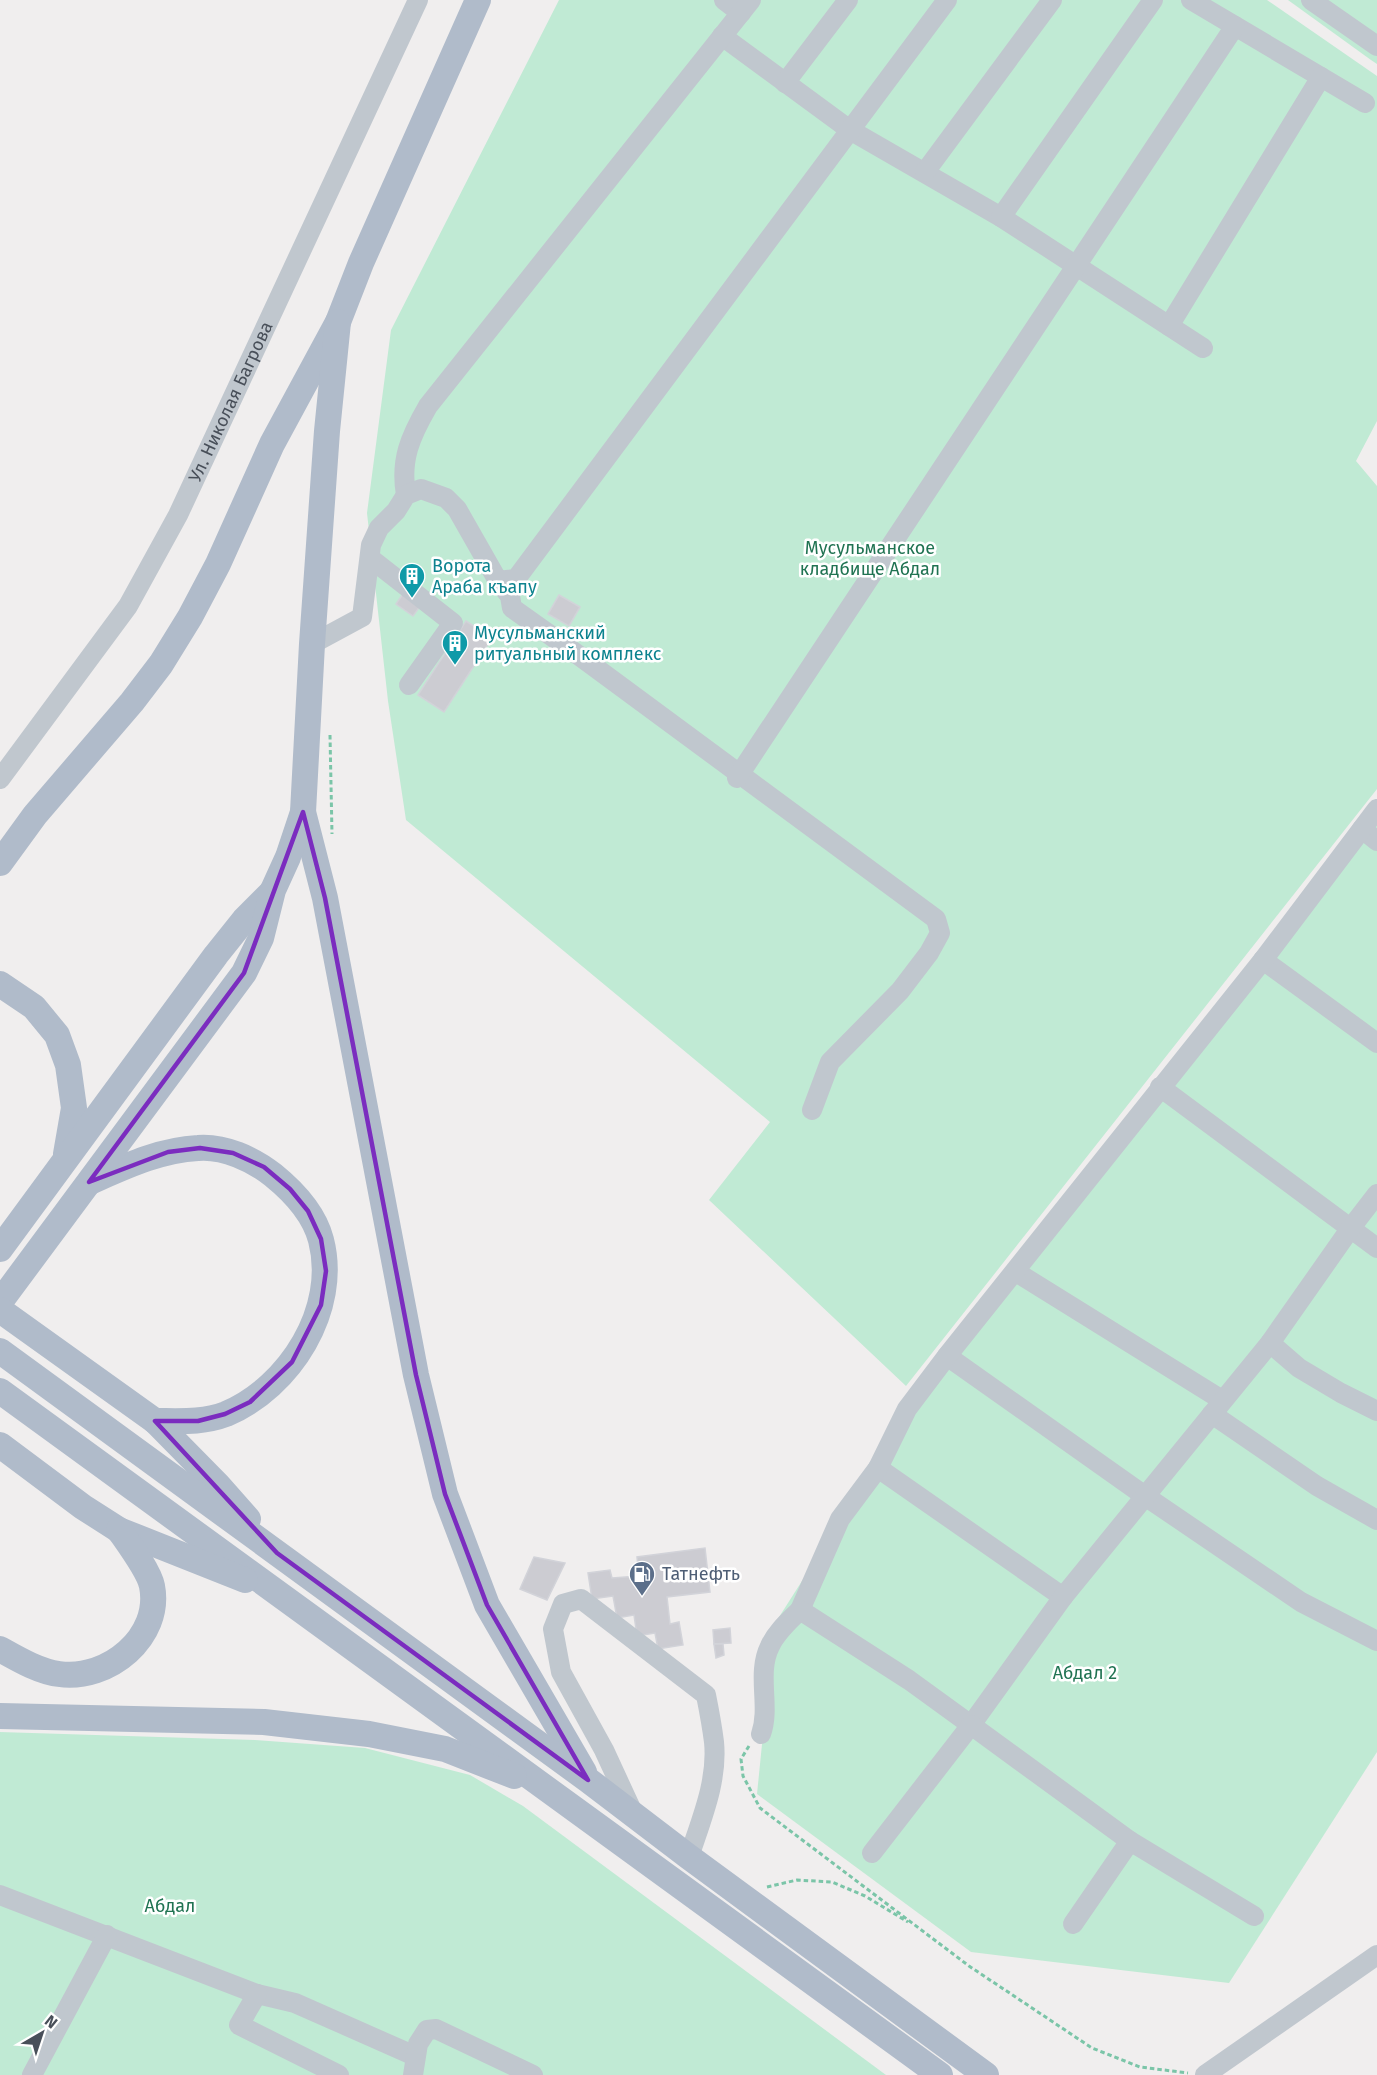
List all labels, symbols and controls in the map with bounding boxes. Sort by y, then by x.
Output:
street label: Ул. Николая Багрова [184,318,278,486]
park label: Мусульманское кладбище Абдал [800,537,940,580]
place label: Ворота Араба къапу [432,555,537,598]
building icon: Ворота Араба къапу [397,561,427,599]
place label: Мусульманский ритуальный комплекс [474,622,662,665]
building icon: Мусульманский ритуальный комплекс [440,628,470,666]
fuel station icon: Татнефть [627,1559,657,1597]
place label: Татнефть [662,1563,740,1585]
park label: Абдал 2 [1053,1662,1117,1684]
park label: Абдал [145,1895,195,1917]
north arrow [12,2003,72,2063]
text: N [41,2011,61,2032]

